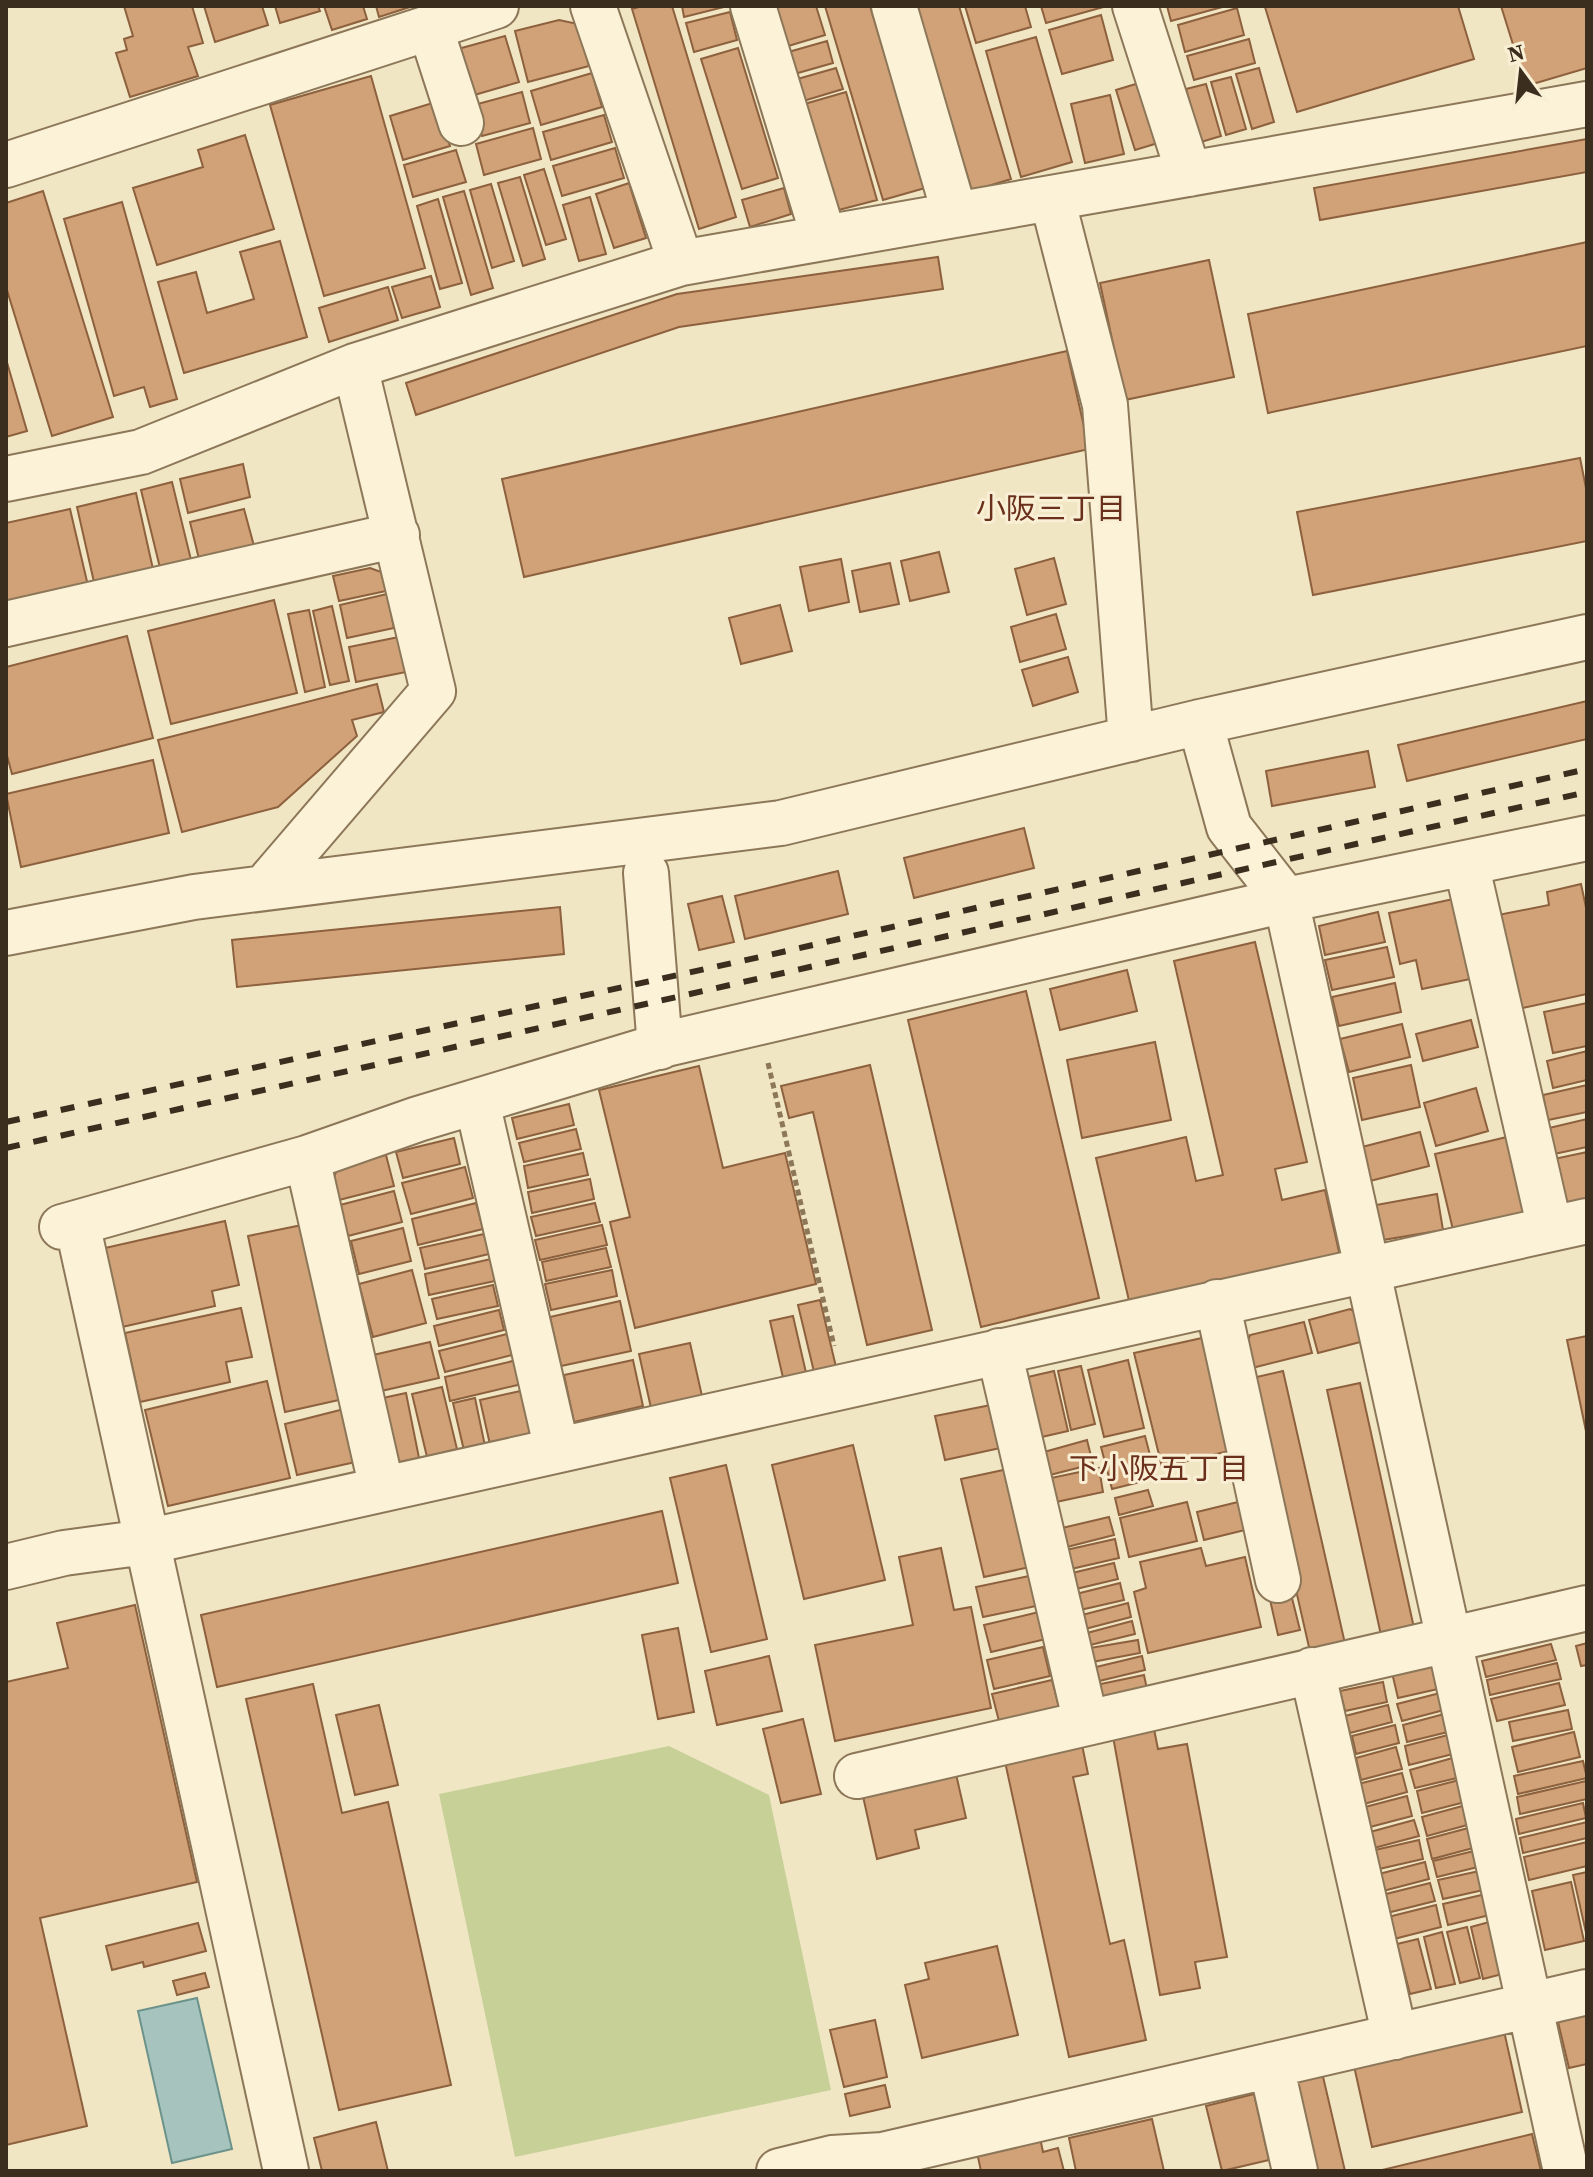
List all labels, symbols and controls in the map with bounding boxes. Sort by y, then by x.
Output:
north arrow [1481,32,1561,112]
text: N [1504,36,1527,69]
district label: 小阪三丁目 [976,488,1126,529]
district label: 下小阪五丁目 [1069,1448,1249,1489]

